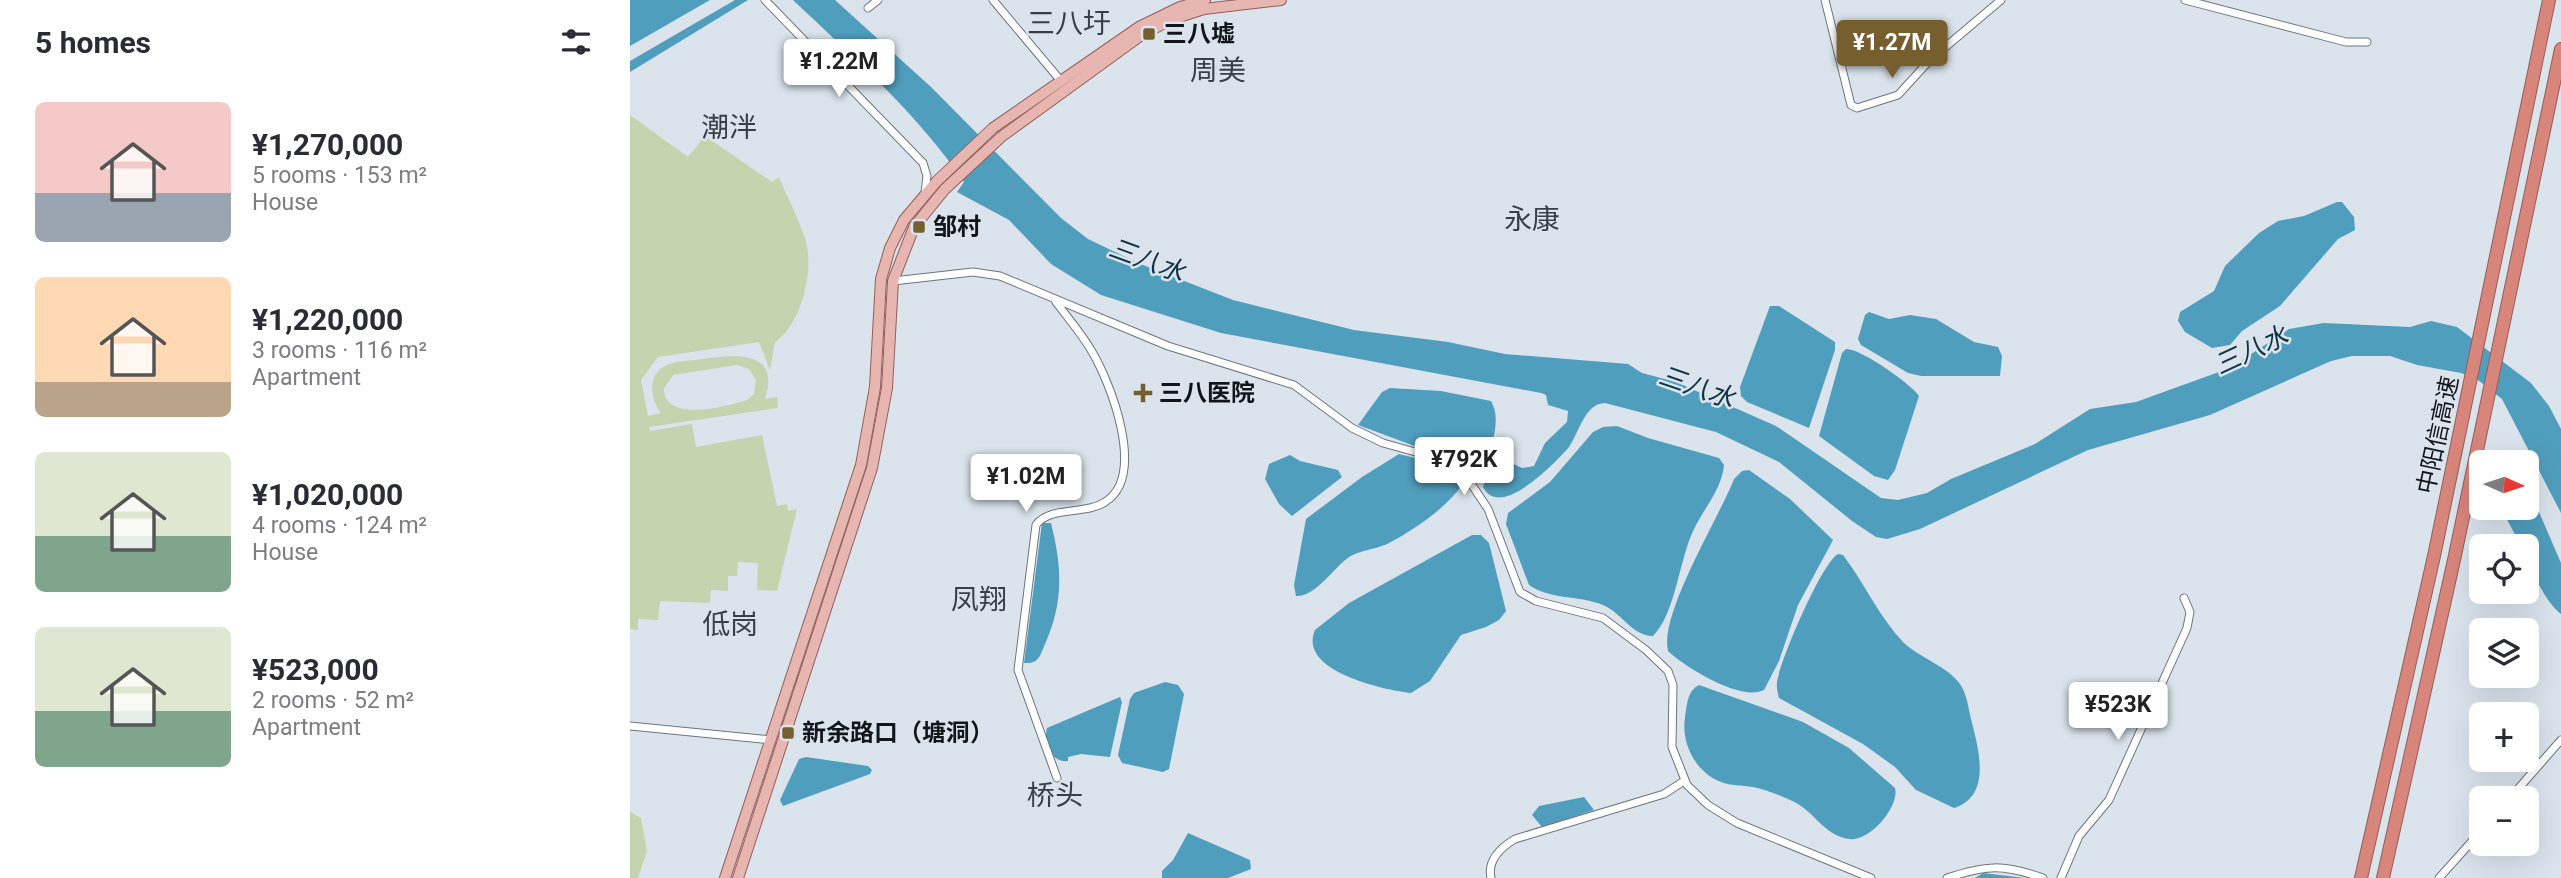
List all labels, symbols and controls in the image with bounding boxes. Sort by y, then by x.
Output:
district label: 三八圩 [1027,7,1111,40]
place label: 三八墟 [1163,20,1235,48]
pin: ¥1.27M [1835,20,1949,80]
icon: filters [557,23,595,61]
text: 5 homes [35,25,151,60]
marker: 三八墟 [1141,26,1157,42]
text: ¥1.27M [1853,29,1931,56]
pin: ¥1.22M [782,40,896,99]
text: ¥1.22M [800,48,878,75]
district label: 周美 [1190,54,1246,87]
district label: 潮泮 [701,111,757,144]
text: ¥1,270,000 [252,127,403,162]
icon: home [91,130,175,214]
text: 5 rooms · 153 m² [252,162,427,189]
text: House [252,189,318,216]
district label: 永康 [1504,203,1560,236]
place label: 邹村 [933,213,981,241]
marker: 邹村 [911,219,927,235]
water label: 三八水 [1105,233,1190,288]
text: ¥1,220,000 [252,302,403,337]
icon: home [91,305,175,389]
water label: 三八水 [2209,320,2294,380]
text: 3 rooms · 116 m² [252,337,427,364]
water label: 三八水 [1655,360,1740,414]
text: Apartment [252,364,361,391]
street label: 中阳信高速 [2412,373,2464,497]
place label: 三八医院 [1159,379,1255,407]
marker: 三八医院 [1133,383,1153,403]
pin: ¥792K [1415,438,1513,497]
text: ¥792K [1431,446,1497,473]
north arrow [2469,450,2539,520]
map controls [2469,450,2539,856]
pin: ¥1.02M [969,454,1083,514]
text: ¥1.02M [987,463,1065,490]
text: ¥1,020,000 [252,477,403,512]
icon: home [91,480,175,564]
text: 4 rooms · 124 m² [252,512,427,539]
button: locate [2469,534,2539,604]
text: House [252,539,318,566]
district label: 凤翔 [951,583,1007,616]
district label: 低岗 [702,608,758,641]
button: layers [2469,618,2539,688]
text: ¥523,000 [252,652,379,687]
icon: home [91,655,175,739]
pin: ¥523K [2069,682,2167,742]
text: 2 rooms · 52 m² [252,687,414,714]
text: ¥523K [2085,691,2151,718]
button: + [2469,702,2539,772]
text: Apartment [252,714,361,741]
place label: 新余路口（塘洞） [802,719,994,747]
marker: 新余路口（塘洞） [780,725,796,741]
district label: 桥头 [1027,779,1083,812]
button: − [2469,786,2539,856]

